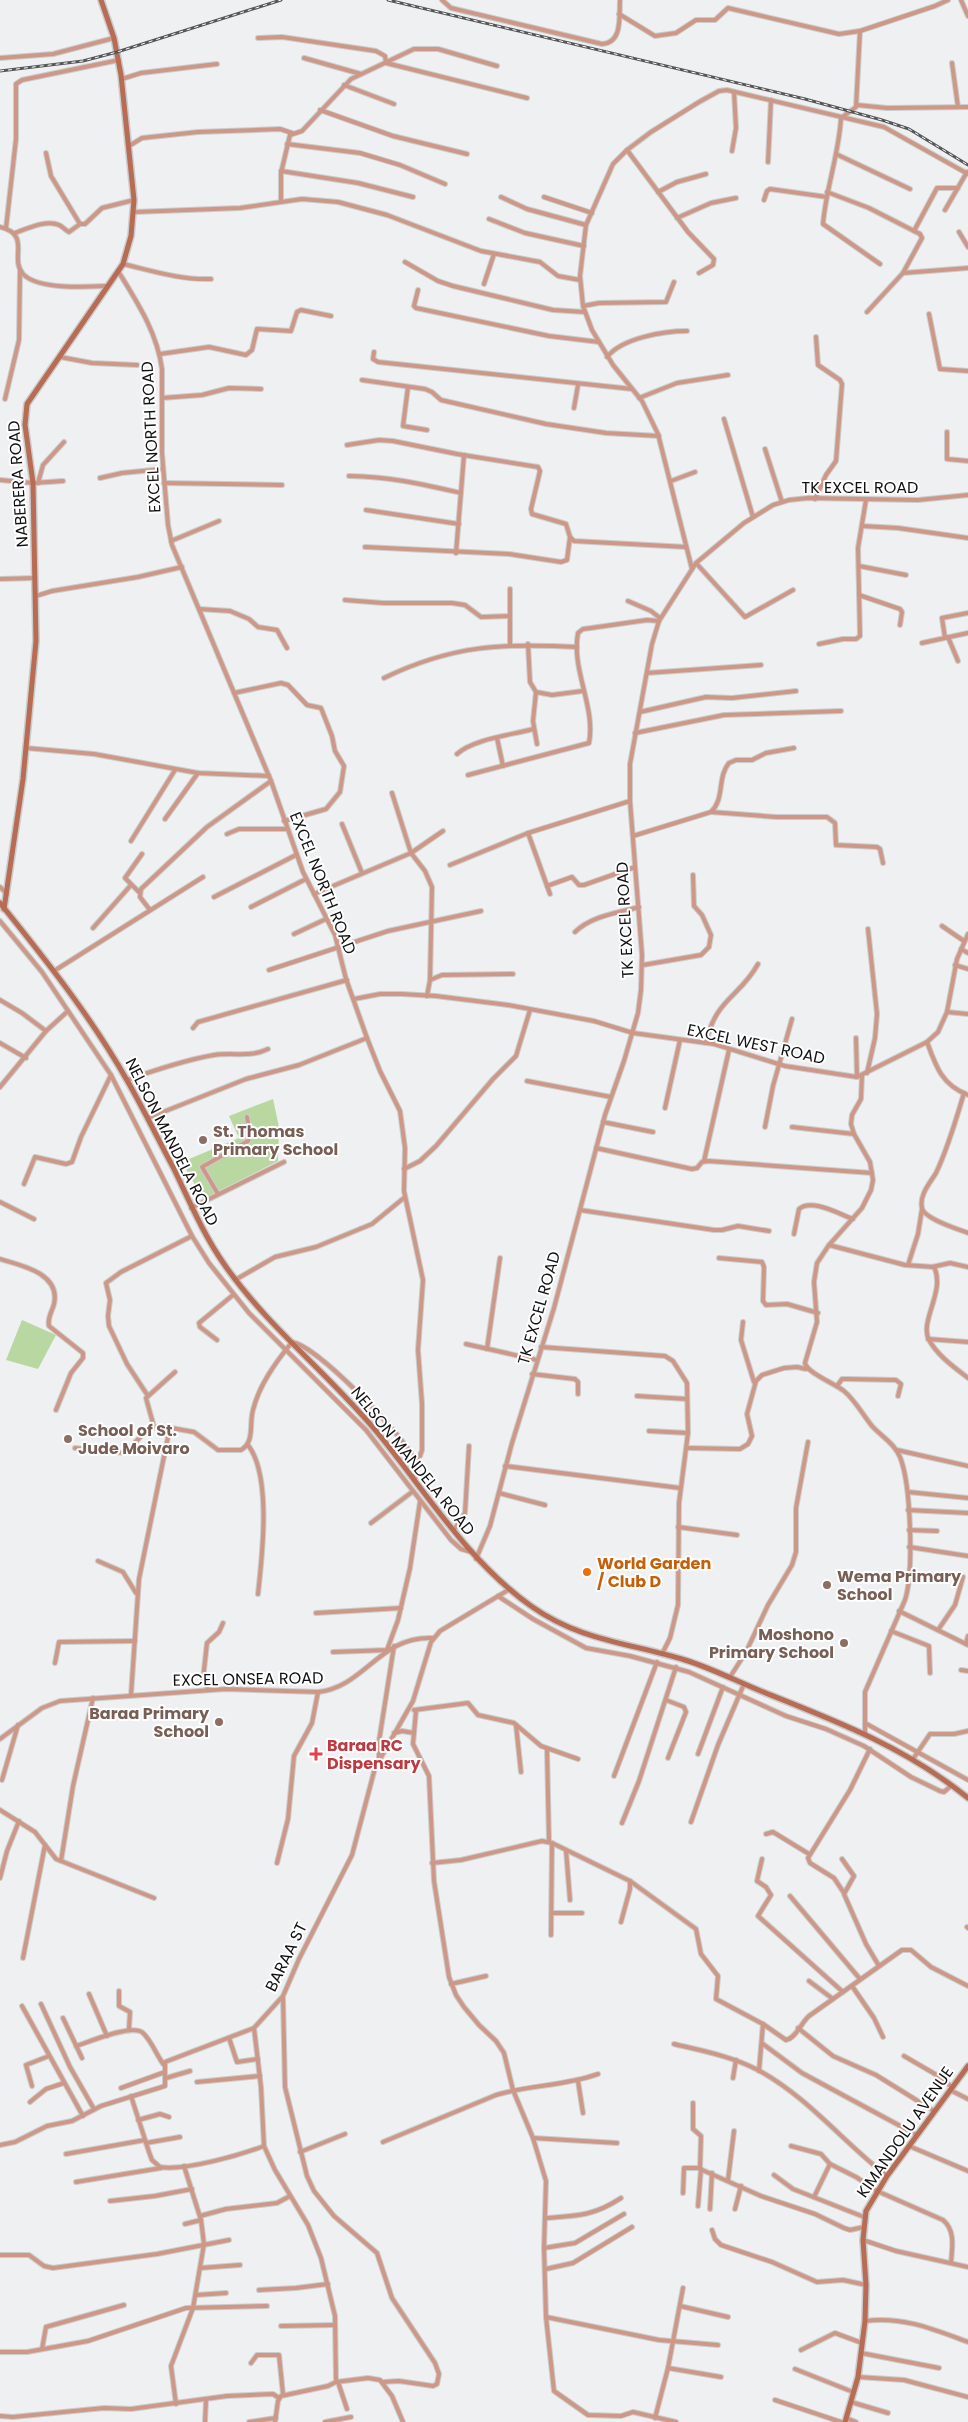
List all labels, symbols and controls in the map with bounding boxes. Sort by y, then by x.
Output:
street label: EXCEL NORTH ROAD [136,361,166,513]
street label: NABERERA ROAD [2,420,34,548]
street label: TK EXCEL ROAD [802,476,918,499]
street label: EXCEL NORTH ROAD [284,808,362,958]
street label: TK EXCEL ROAD [610,861,640,979]
street label: EXCEL WEST ROAD [685,1018,827,1070]
street label: NELSON MANDELA ROAD [120,1054,224,1230]
place label: St. Thomas Primary School [213,1120,338,1161]
marker: St. Thomas Primary School [197,1134,209,1146]
street label: TK EXCEL ROAD [512,1249,566,1367]
street label: NELSON MANDELA ROAD [346,1382,480,1540]
place label: School of St. Jude Moivaro [78,1419,190,1460]
marker: School of St. Jude Moivaro [62,1433,74,1445]
place label: World Garden / Club D [597,1552,711,1593]
place label: Wema Primary School [837,1565,962,1606]
marker: World Garden / Club D [581,1566,593,1578]
marker: Wema Primary School [821,1579,833,1591]
place label: Moshono Primary School [709,1623,834,1664]
marker: Moshono Primary School [838,1637,850,1649]
street label: EXCEL ONSEA ROAD [172,1666,324,1692]
place label: Baraa Primary School [89,1702,210,1743]
marker: Baraa Primary School [213,1716,225,1728]
place label: Baraa RC Dispensary [327,1734,421,1775]
marker: Baraa RC Dispensary [309,1747,323,1761]
street label: BARAA ST [259,1918,313,1995]
street label: KIMANDOLU AVENUE [851,2062,959,2202]

